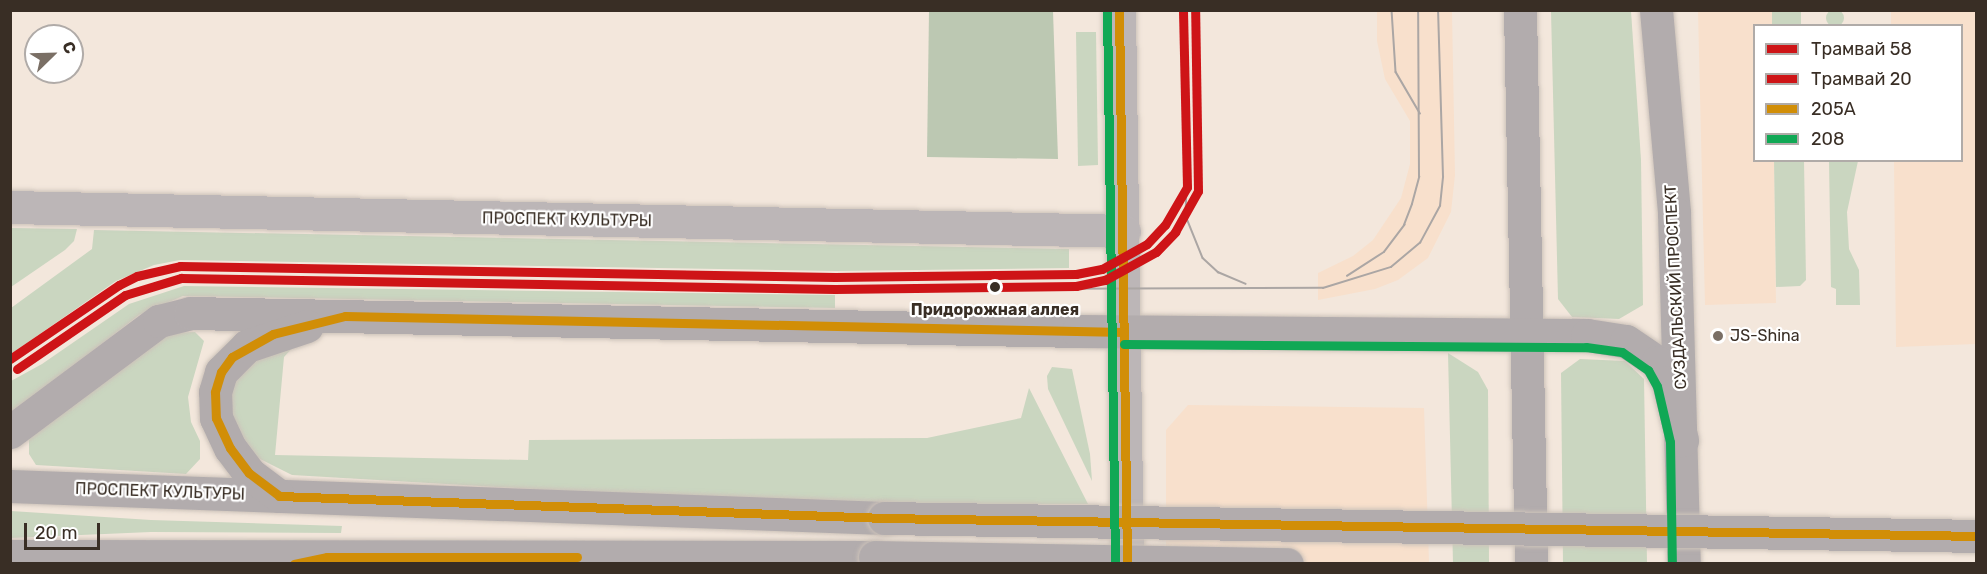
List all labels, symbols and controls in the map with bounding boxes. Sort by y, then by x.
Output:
north arrow [24,24,84,84]
legend [1753,24,1963,162]
text: Трамвай 58 [1811,38,1912,60]
text: С [58,39,80,56]
text: Трамвай 20 [1811,68,1912,90]
text: 205А [1811,98,1856,120]
text: 208 [1811,128,1844,150]
street label: СУЗДАЛЬСКИЙ ПРОСПЕКТ [1661,184,1691,390]
street label: ПРОСПЕКТ КУЛЬТУРЫ [482,209,652,231]
marker: Придорожная аллея [984,276,1006,298]
place label: Придорожная аллея [911,300,1079,320]
place label: JS-Shina [1730,326,1800,346]
marker: JS-Shina [1711,329,1725,343]
street label: ПРОСПЕКТ КУЛЬТУРЫ [75,479,245,505]
scale bar [27,511,104,549]
text: 20 m [35,522,77,544]

